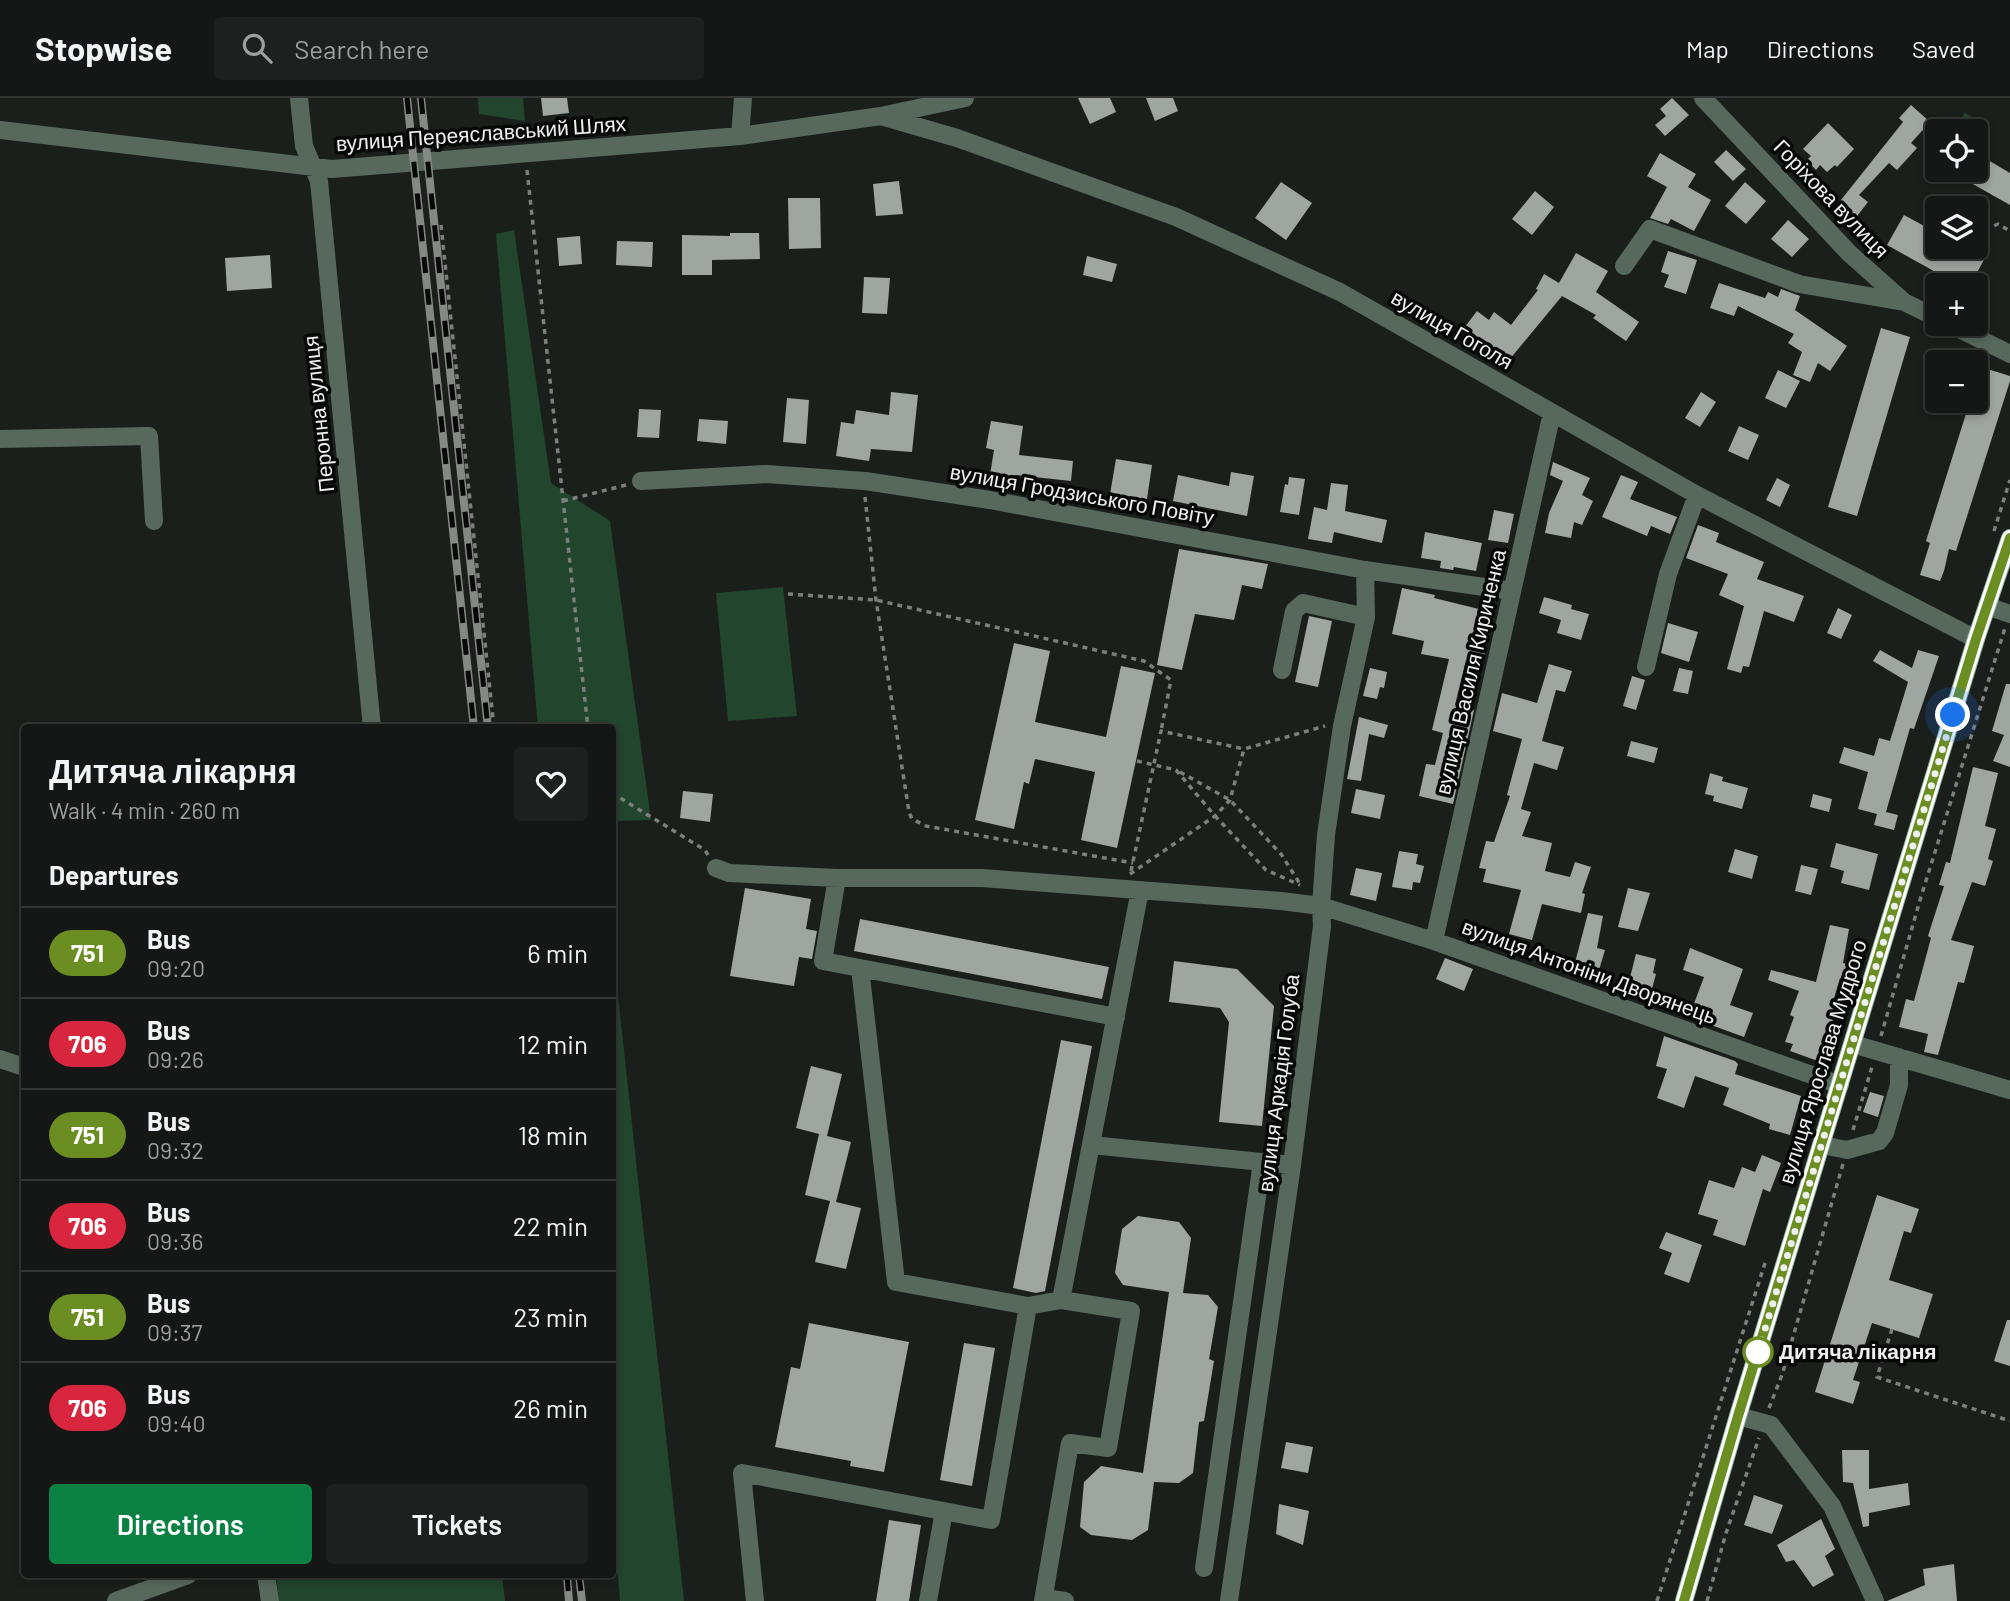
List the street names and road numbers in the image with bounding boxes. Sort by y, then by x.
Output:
street label: вулиця Переяславський Шлях [335,110,627,155]
street label: Горіхова вулиця [1769,134,1895,262]
street label: вулиця Гоголя [1388,284,1518,374]
street label: Перонна вулиця [297,335,338,494]
street label: вулиця Гродзиського Повіту [948,458,1217,529]
street label: вулиця Василя Кириченка [1429,546,1510,797]
street label: вулиця Антоніни Дворянець [1459,913,1720,1028]
street label: вулиця Ярослава Мудрого [1772,936,1871,1187]
street label: вулиця Аркадія Голуба [1252,972,1303,1193]

